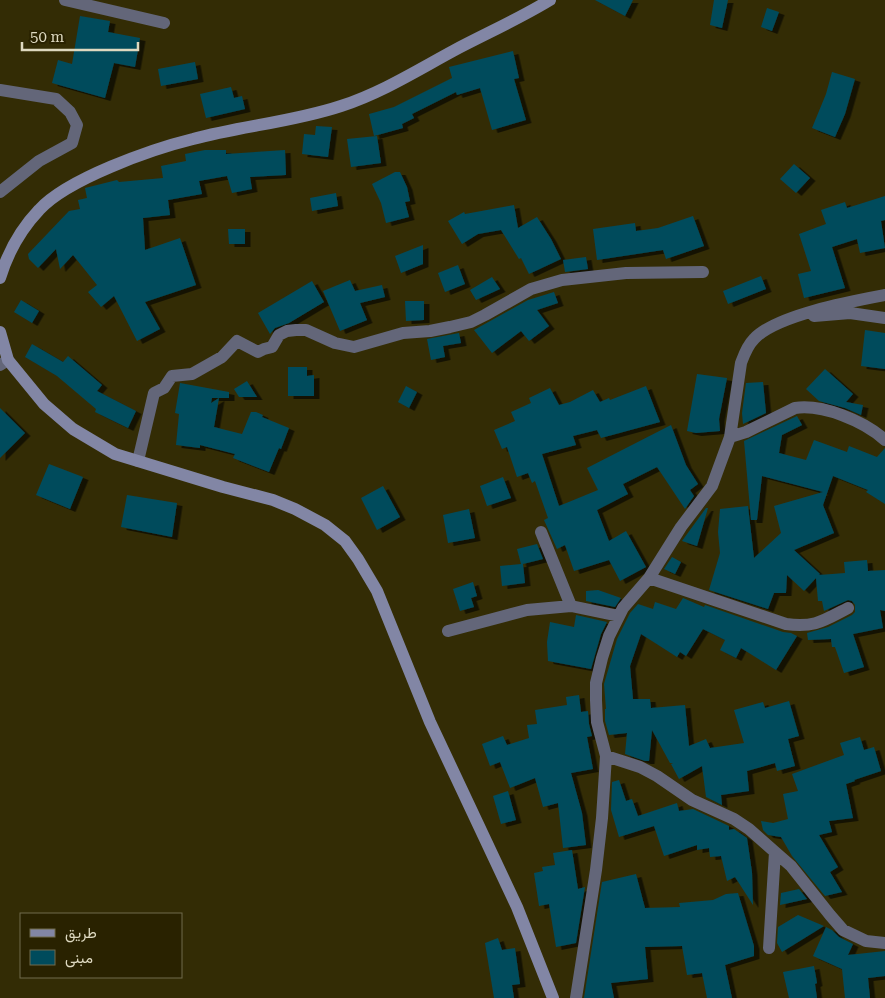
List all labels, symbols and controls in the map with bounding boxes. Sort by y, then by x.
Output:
scale bar [22,20,139,52]
text: 50 m [30,28,65,46]
legend [20,913,182,978]
text: طريق [65,924,97,943]
text: مبنى [65,949,93,968]

